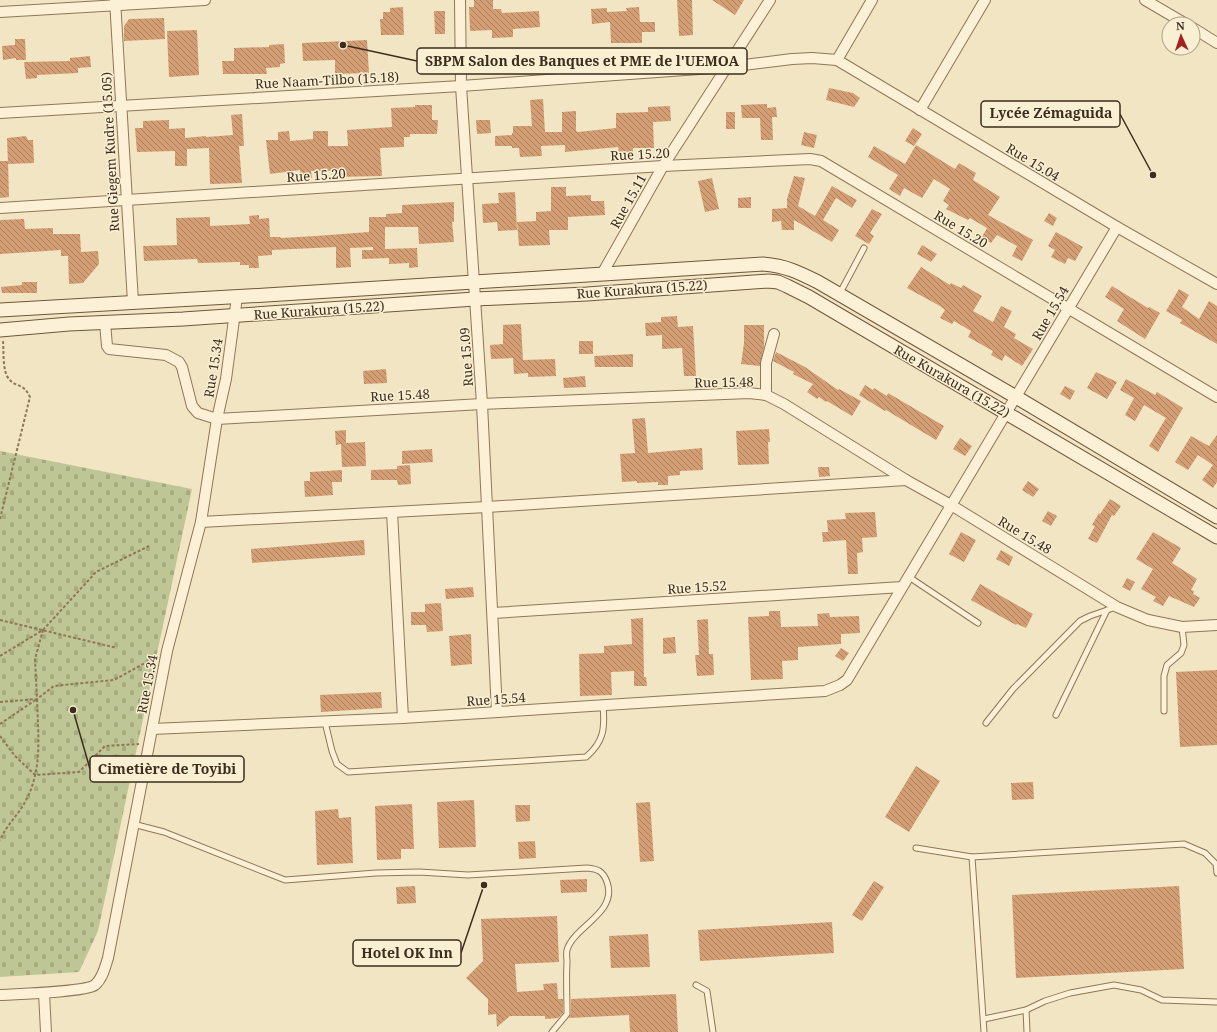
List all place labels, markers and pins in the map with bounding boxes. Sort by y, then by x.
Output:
callout: SBPM Salon des Banques et PME de l'UEMOA [417,48,747,74]
callout: Lycée Zémaguida [981,101,1120,127]
callout: Cimetière de Toyibi [90,756,244,782]
callout: Hotel OK Inn [353,940,461,966]

